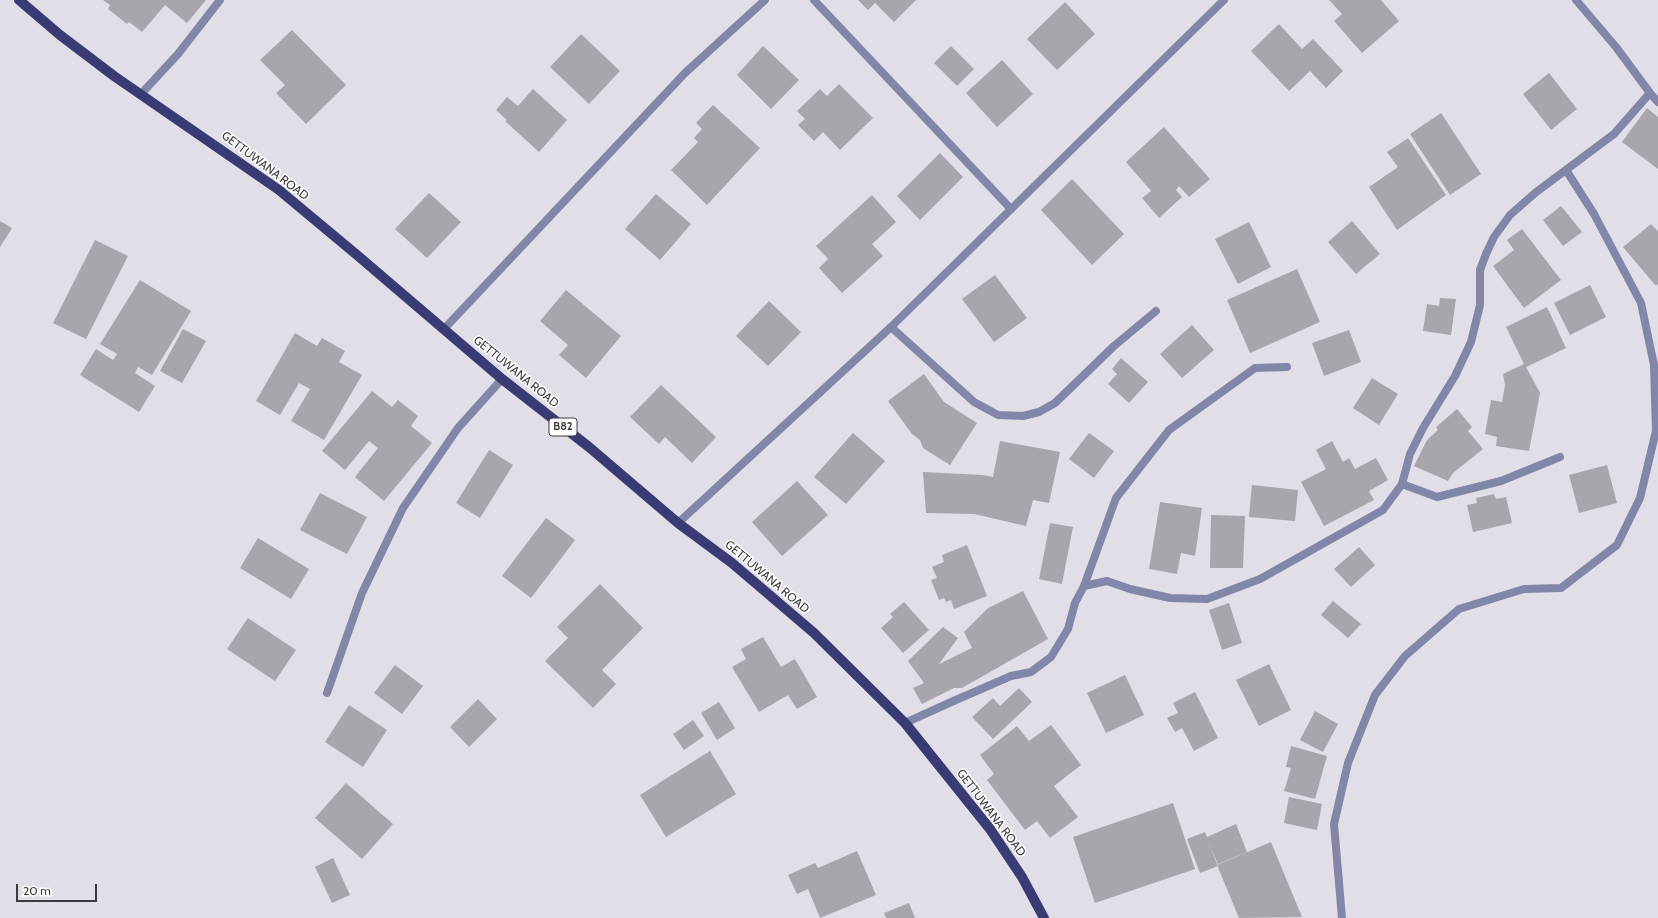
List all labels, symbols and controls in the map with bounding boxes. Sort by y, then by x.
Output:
street label: GETTUWANA ROAD [219,129,311,203]
street label: GETTUWANA ROAD [470,333,562,411]
road number: B82 [549,418,577,436]
street label: GETTUWANA ROAD [722,538,812,616]
street label: GETTUWANA ROAD [954,767,1028,859]
scale bar [18,876,99,902]
text: 20 m [23,883,51,898]

